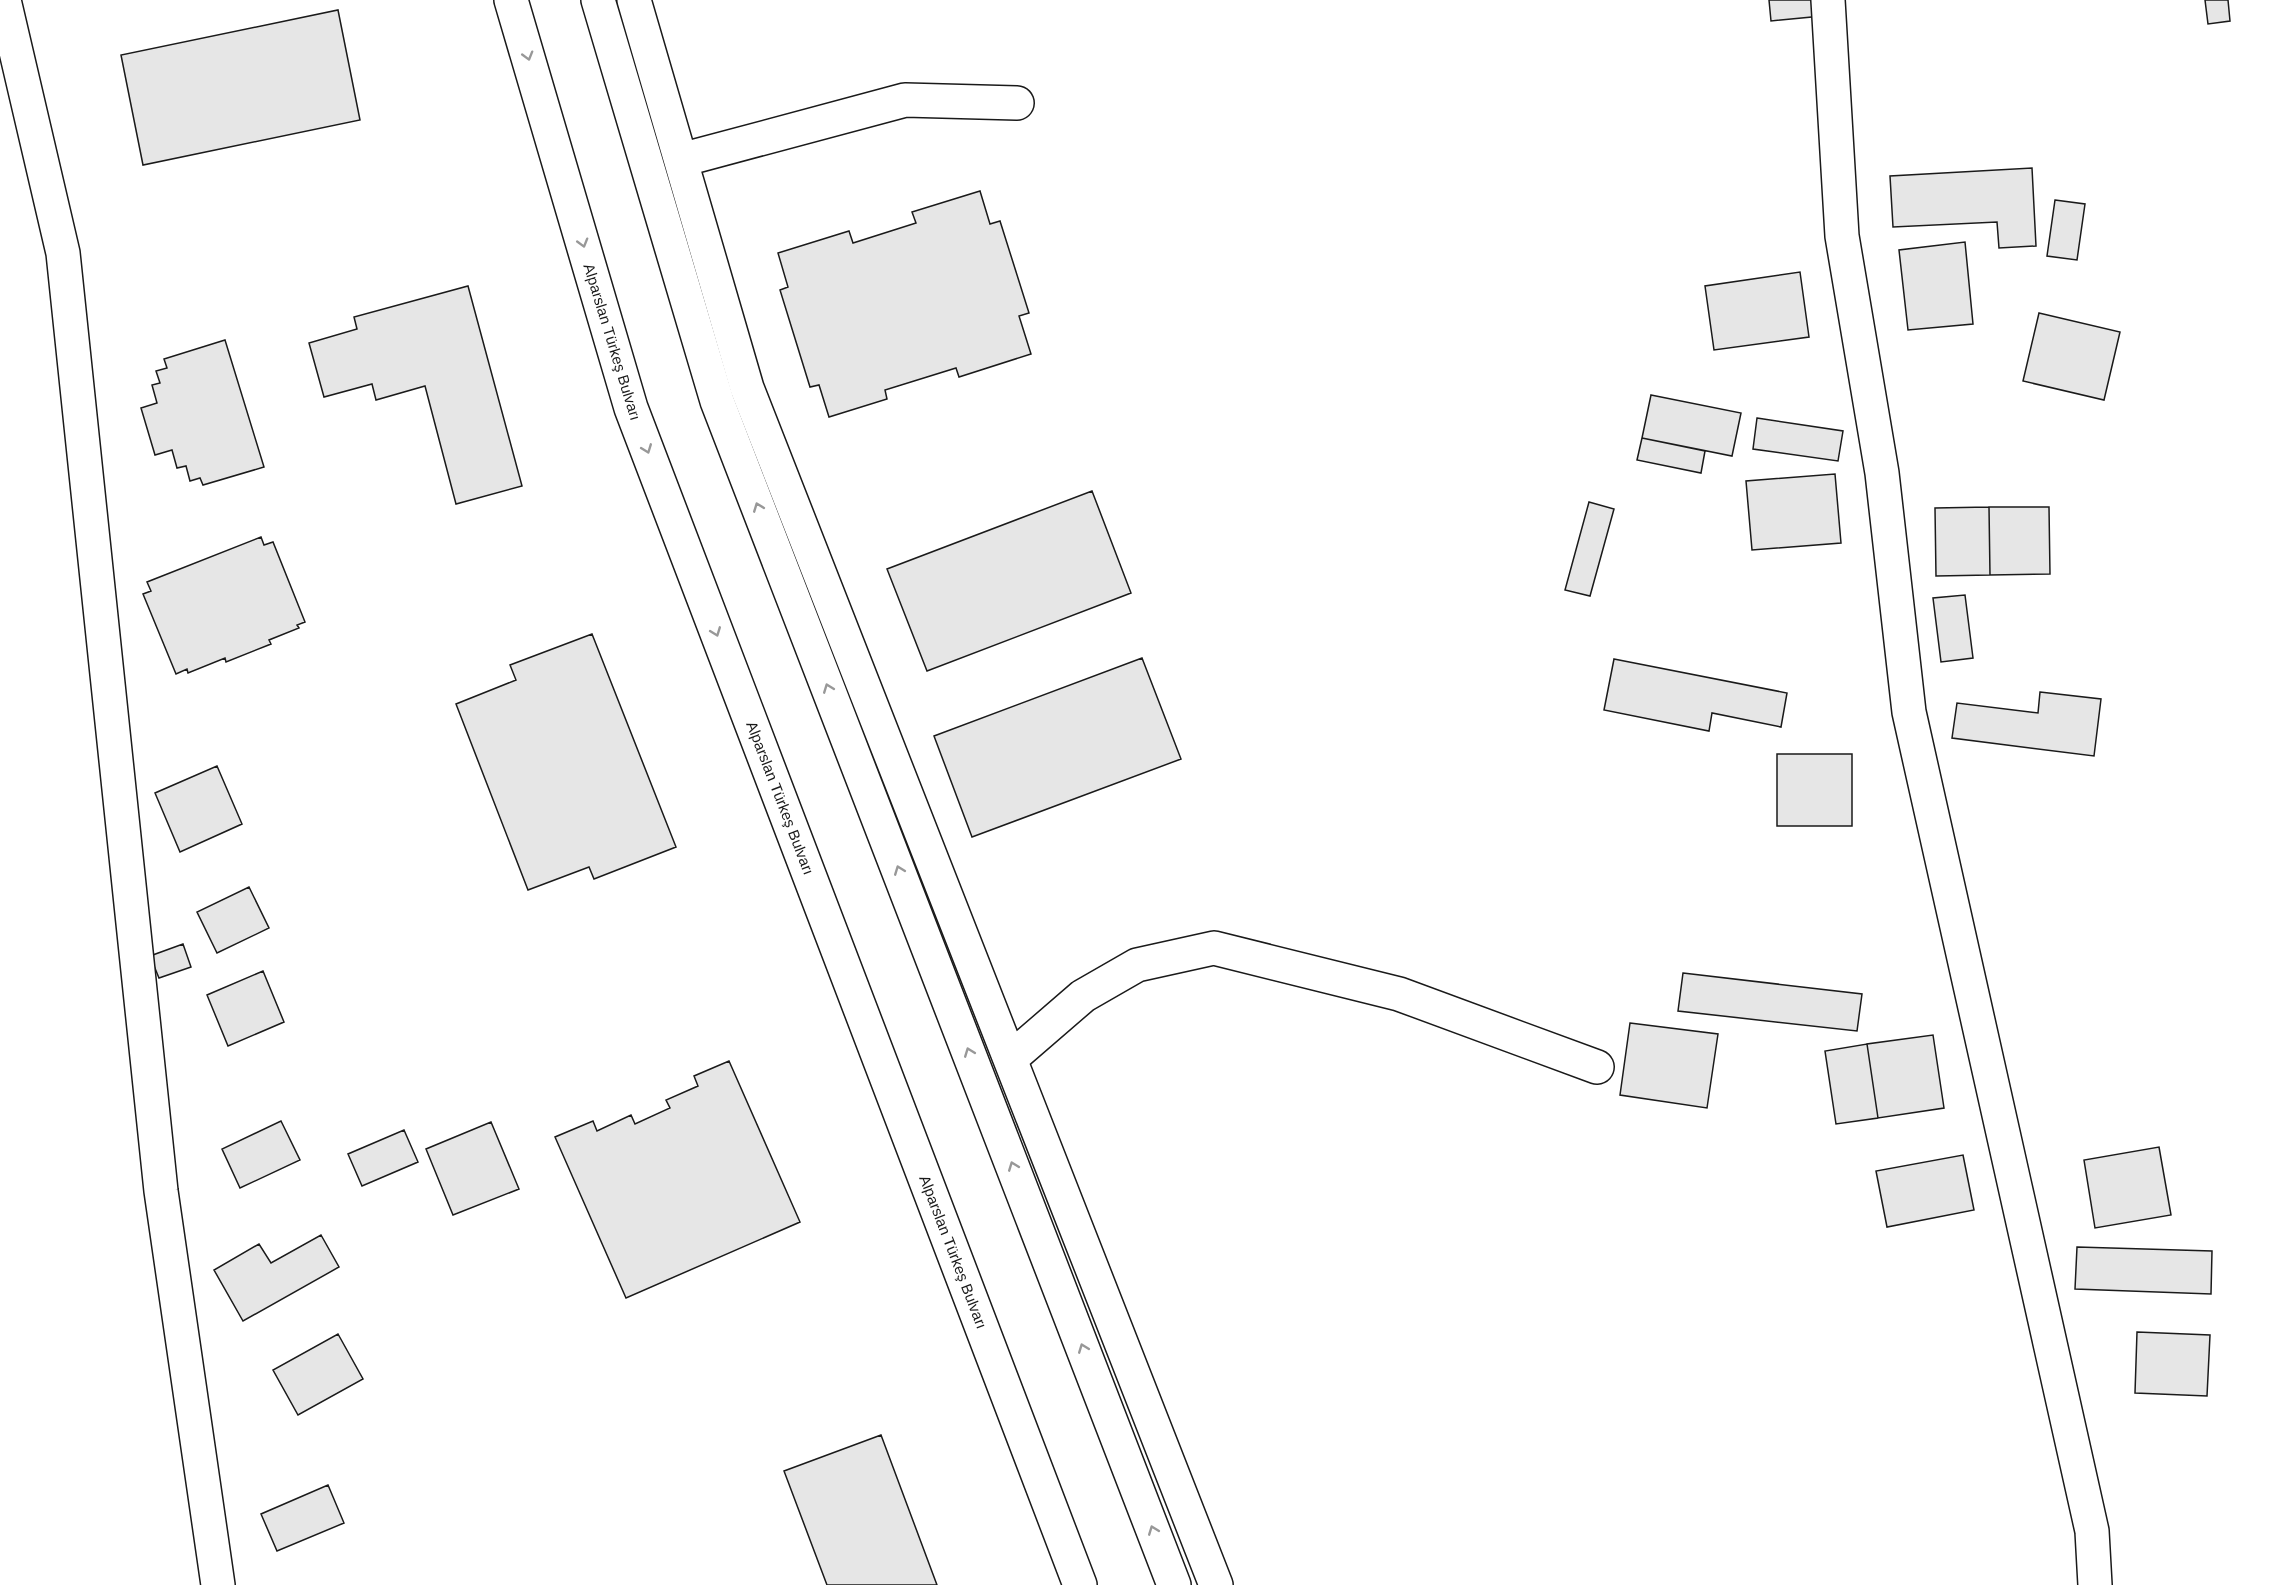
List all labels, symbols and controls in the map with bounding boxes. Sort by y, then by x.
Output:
one-way arrow [521,50,533,61]
one-way arrow [576,237,588,248]
street label: Alparslan Türkeş Bulvarı [581,261,644,422]
one-way arrow [639,444,652,454]
one-way arrow [753,502,765,513]
one-way arrow [709,625,721,636]
one-way arrow [823,684,836,694]
street label: Alparslan Türkeş Bulvarı [743,719,818,877]
one-way arrow [894,865,906,876]
one-way arrow [964,1047,977,1058]
one-way arrow [1008,1161,1021,1172]
street label: Alparslan Türkeş Bulvarı [916,1173,991,1331]
one-way arrow [1078,1343,1090,1354]
one-way arrow [1148,1526,1160,1537]

